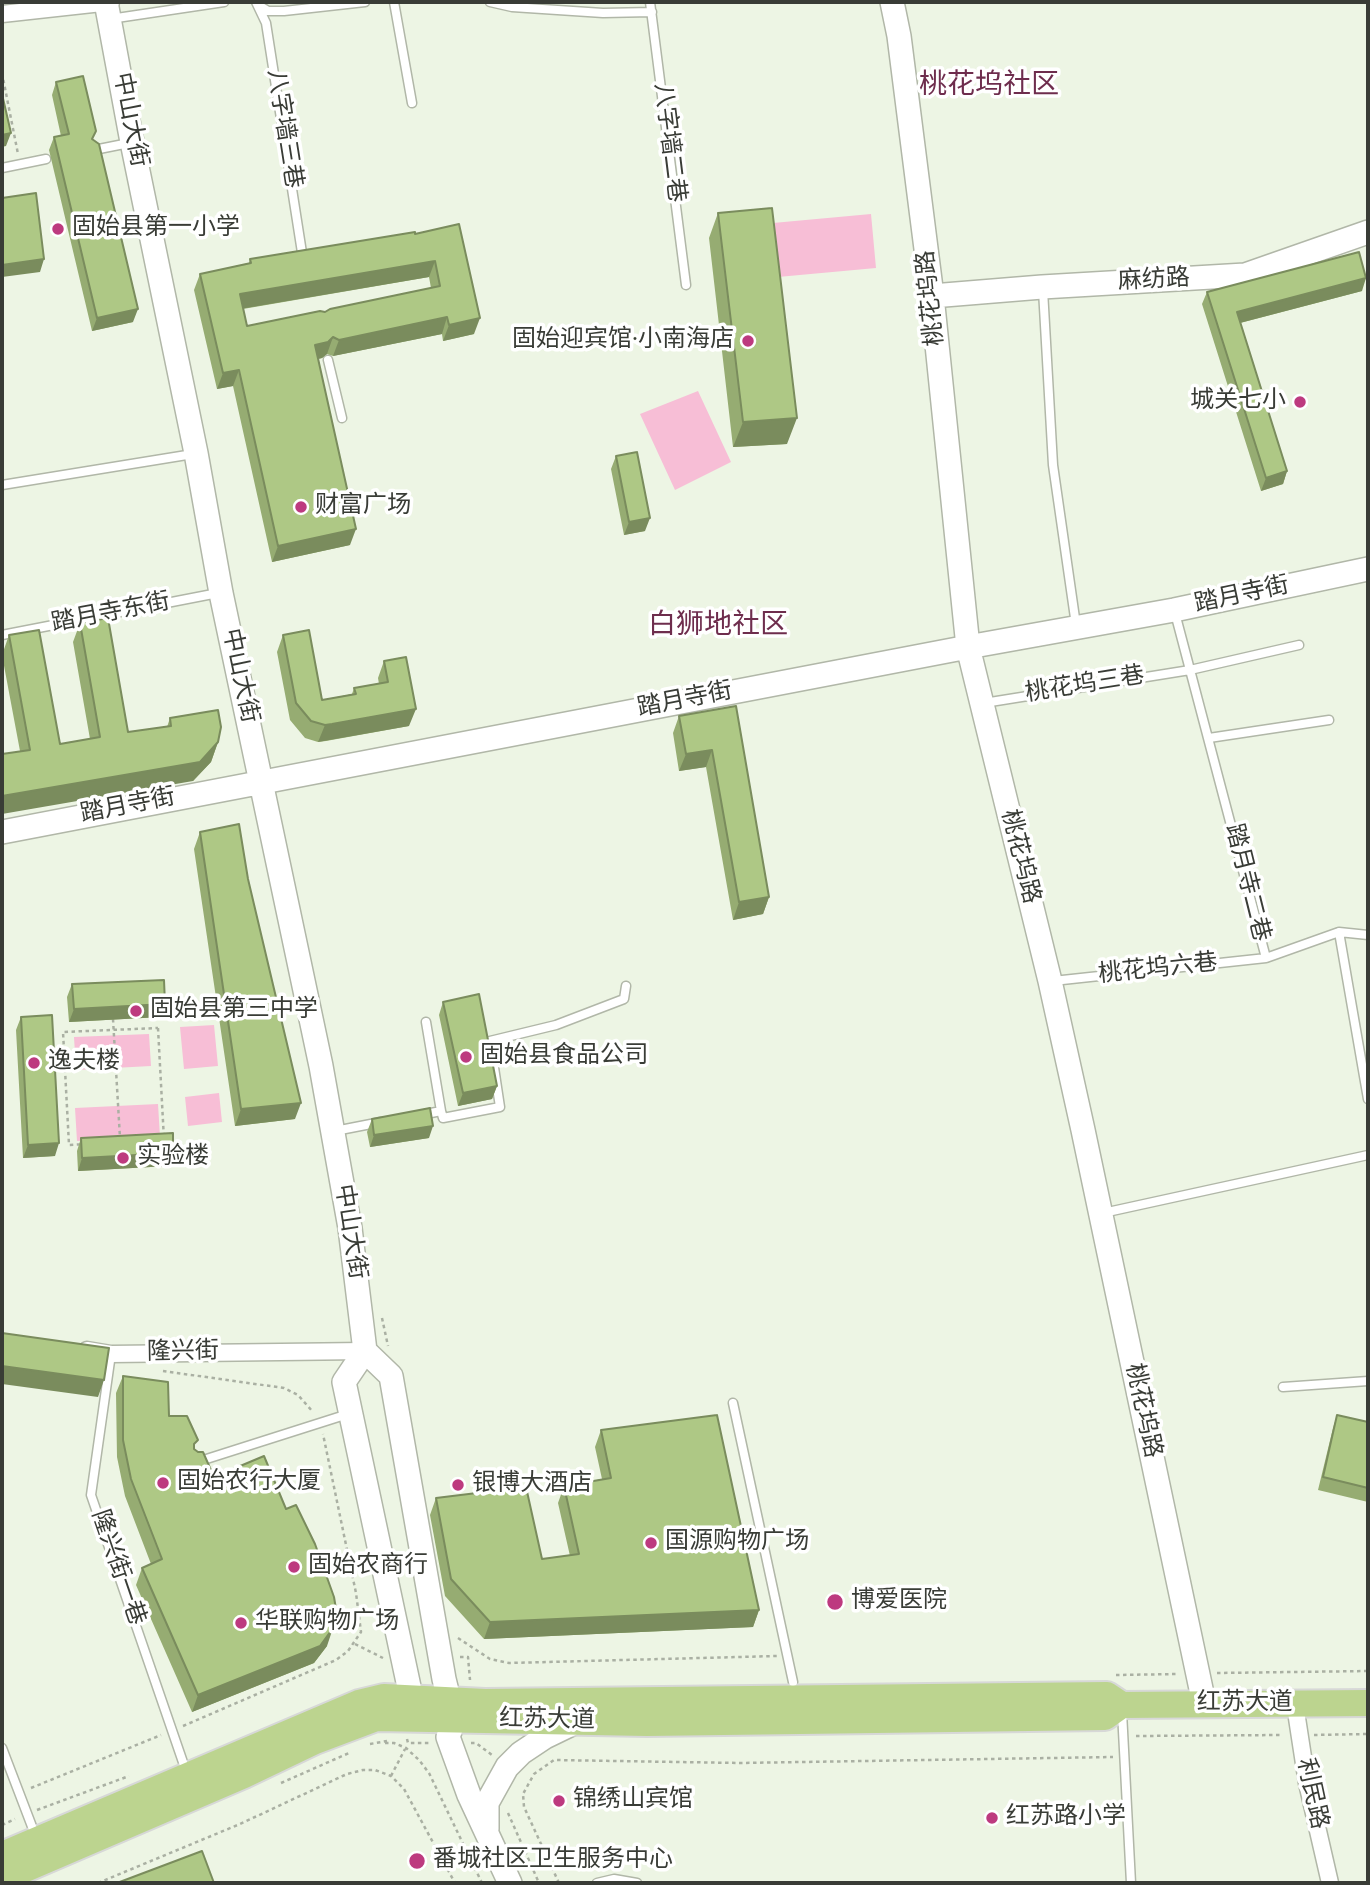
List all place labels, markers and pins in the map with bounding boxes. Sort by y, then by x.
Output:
place label: 固始县第一小学 [72,215,240,243]
marker: 固始县第一小学 [50,221,66,237]
place label: 固始迎宾馆·小南海店 [512,327,734,355]
marker: 固始迎宾馆·小南海店 [740,333,756,349]
place label: 城关七小 [1190,388,1286,416]
marker: 城关七小 [1292,394,1308,410]
place label: 财富广场 [315,493,411,521]
marker: 财富广场 [293,499,309,515]
place label: 固始县第三中学 [150,997,318,1025]
marker: 固始县第三中学 [128,1003,144,1019]
place label: 固始县食品公司 [480,1043,648,1071]
place label: 逸夫楼 [48,1049,120,1077]
marker: 固始县食品公司 [458,1049,474,1065]
marker: 逸夫楼 [26,1055,42,1071]
place label: 实验楼 [137,1144,209,1172]
marker: 实验楼 [115,1150,131,1166]
place label: 固始农行大厦 [177,1469,321,1497]
place label: 银博大酒店 [472,1471,592,1499]
marker: 固始农行大厦 [155,1475,171,1491]
marker: 银博大酒店 [450,1477,466,1493]
place label: 国源购物广场 [665,1529,809,1557]
marker: 国源购物广场 [643,1535,659,1551]
place label: 固始农商行 [308,1553,428,1581]
marker: 固始农商行 [286,1559,302,1575]
place label: 博爱医院 [851,1588,947,1616]
marker: 博爱医院 [825,1592,845,1612]
place label: 华联购物广场 [255,1609,399,1637]
marker: 华联购物广场 [233,1615,249,1631]
place label: 锦绣山宾馆 [573,1787,693,1815]
marker: 锦绣山宾馆 [551,1793,567,1809]
place label: 红苏路小学 [1006,1804,1126,1832]
marker: 红苏路小学 [984,1810,1000,1826]
place label: 番城社区卫生服务中心 [433,1847,673,1875]
marker: 番城社区卫生服务中心 [407,1851,427,1871]

